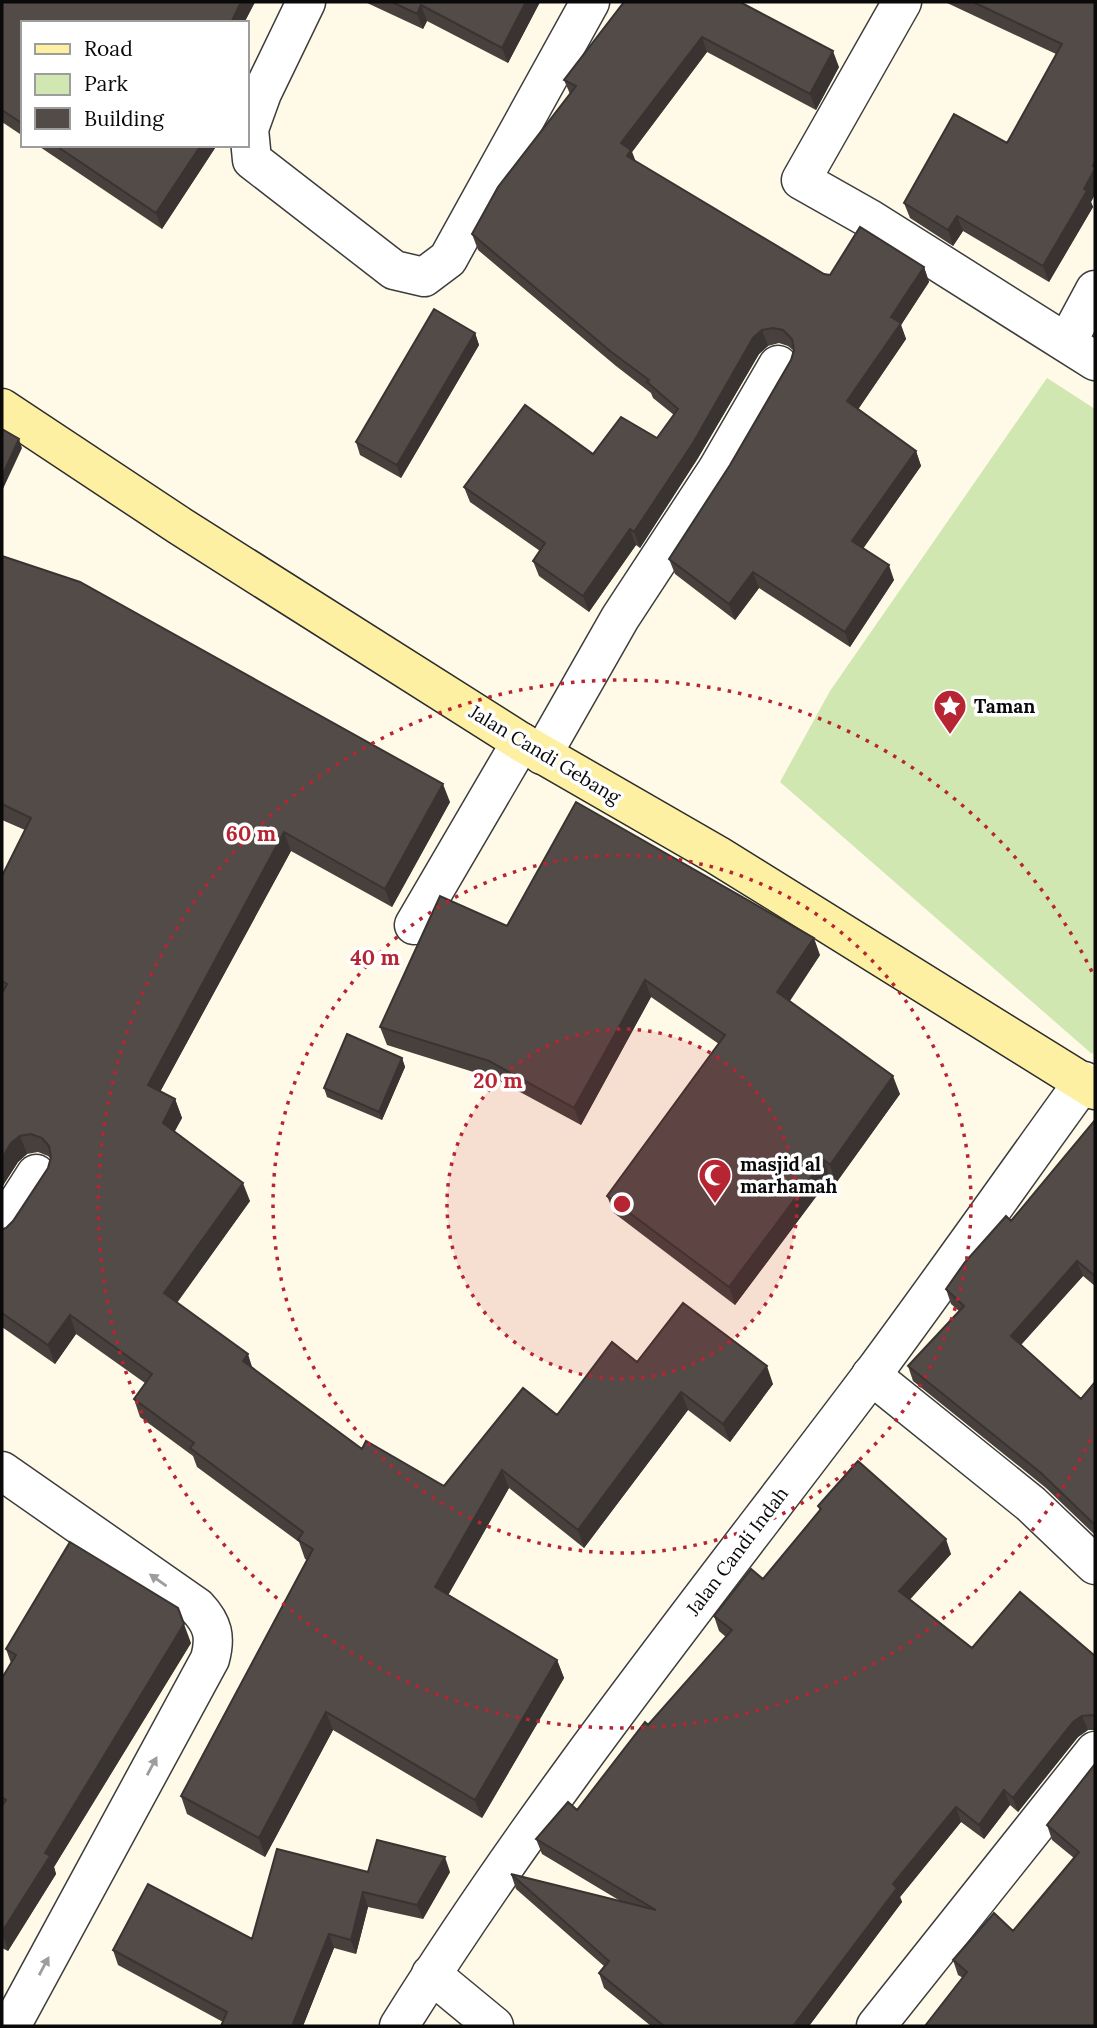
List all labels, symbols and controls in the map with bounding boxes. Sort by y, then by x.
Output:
legend [21,21,248,147]
text: Road [84,35,133,62]
text: Park [84,70,128,97]
text: Building [84,105,164,132]
place icon: Taman [931,687,969,736]
place label: Taman [974,694,1035,718]
street label: Jalan Candi Gebang [464,699,625,809]
text: 60 m [226,820,276,847]
text: 40 m [350,944,400,971]
text: 20 m [473,1067,523,1094]
place label: masjid al marhamah [740,1152,838,1198]
mosque icon: masjid al marhamah [696,1156,734,1205]
centre of rings [610,1192,634,1216]
street label: Jalan Candi Indah [680,1482,793,1621]
one-way arrow [148,1574,167,1587]
one-way arrow [146,1756,158,1776]
one-way arrow [38,1956,50,1976]

